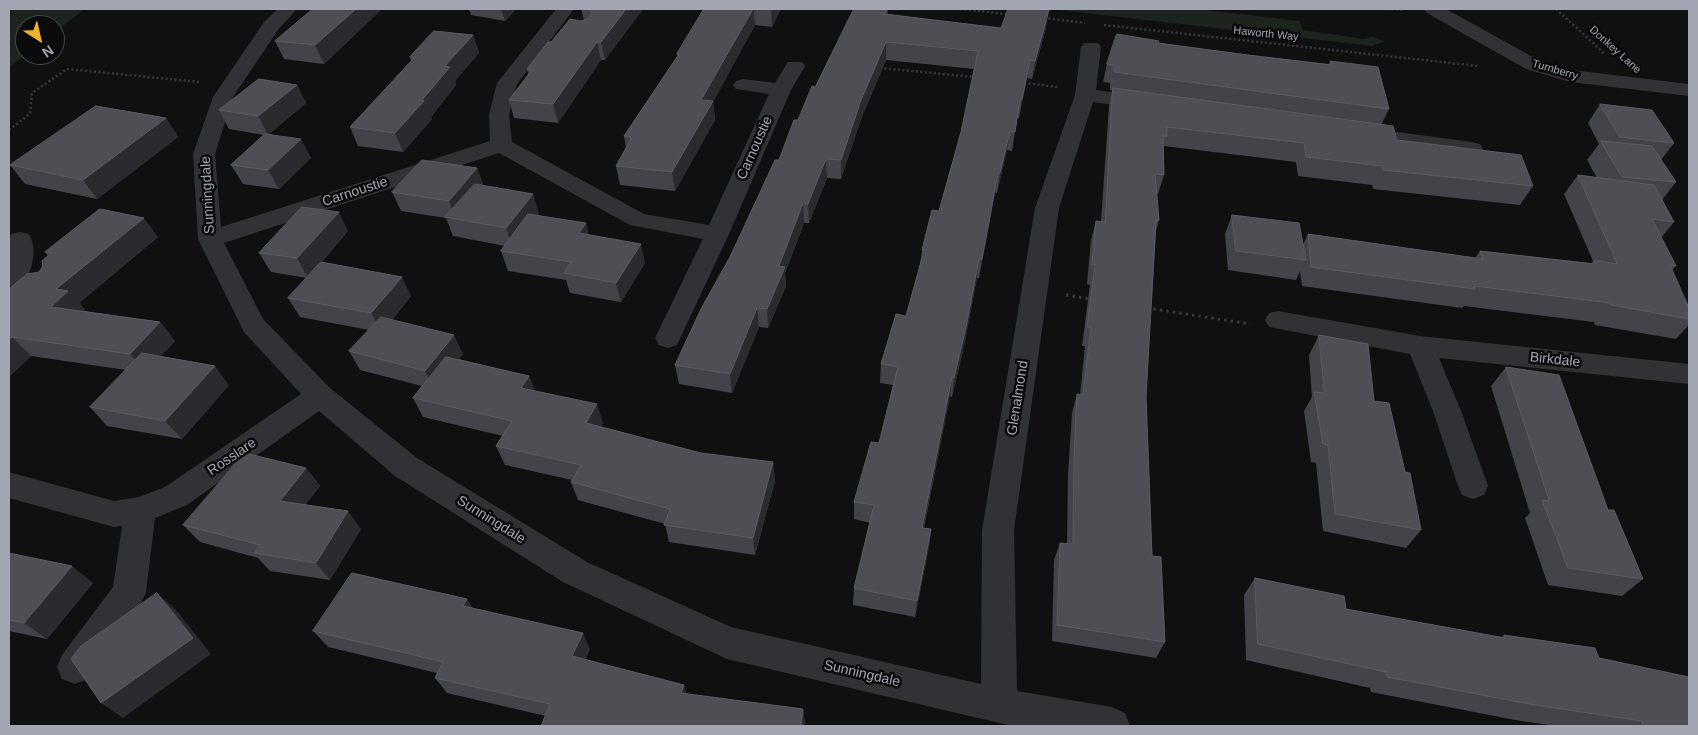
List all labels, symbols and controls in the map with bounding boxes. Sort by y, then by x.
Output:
north arrow [15,15,65,65]
street label: Donkey Lane [1586,23,1644,77]
street label: Haworth Way [1233,24,1299,44]
text: N [39,42,57,61]
street label: Turnberry [1530,57,1580,83]
street label: Carnoustie [734,114,776,182]
street label: Sunningdale [198,156,218,234]
street label: Carnoustie [320,174,390,210]
street label: Birkdale [1529,349,1581,371]
street label: Glenalmond [1004,359,1032,437]
street label: Rosslare [204,435,260,479]
street label: Sunningdale [454,492,528,548]
street label: Sunningdale [822,657,902,691]

